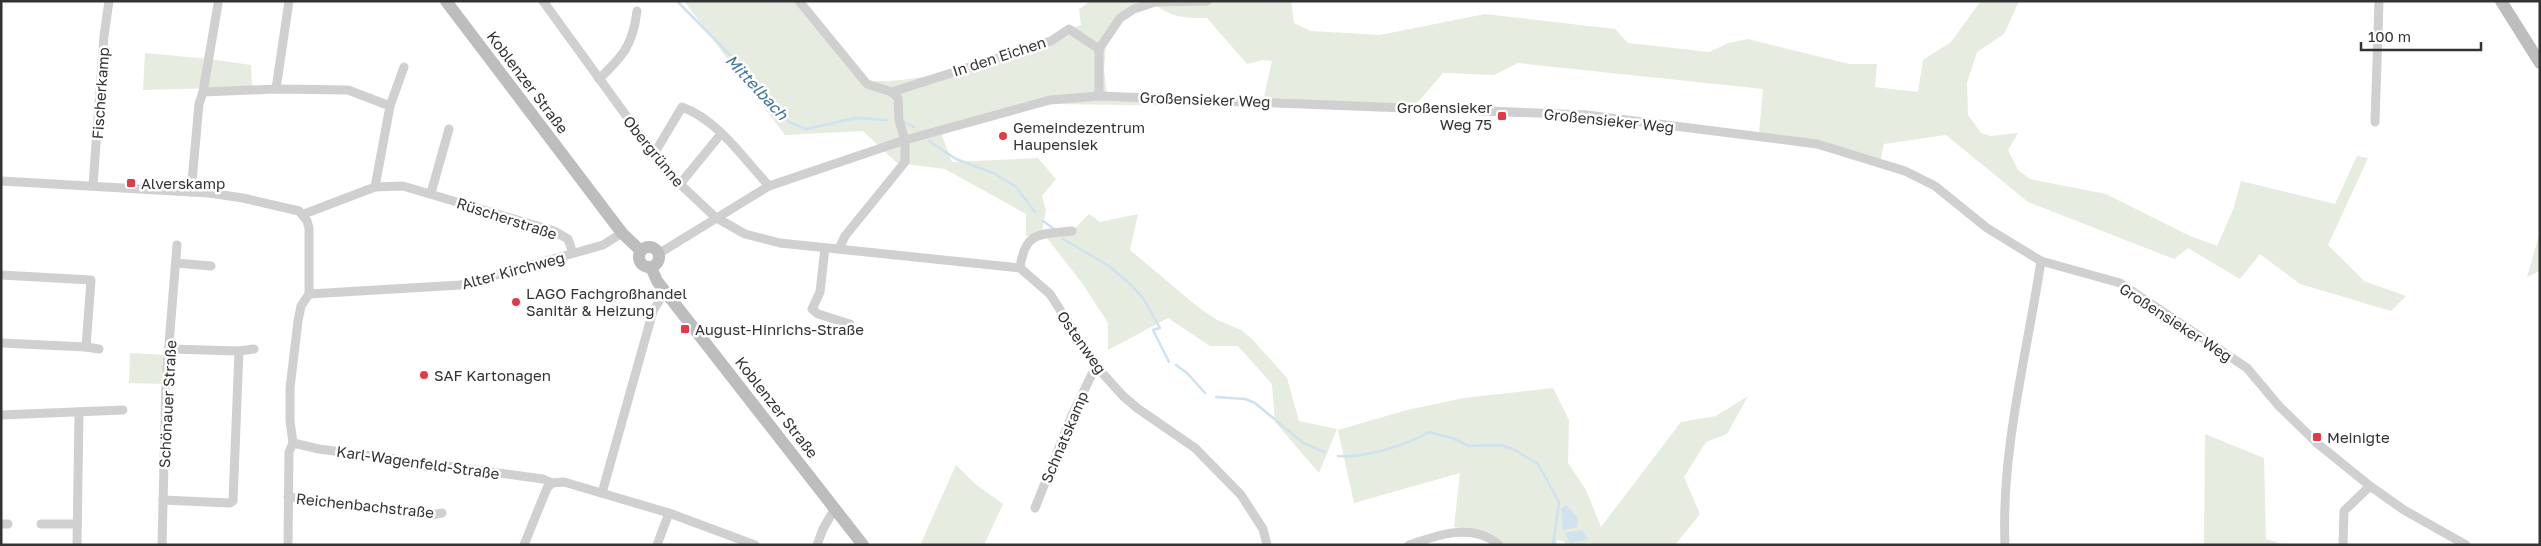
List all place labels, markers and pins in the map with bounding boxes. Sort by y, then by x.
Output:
place label: Großensieker Weg 75 [1397,98,1492,133]
marker: Großensieker Weg 75 [1496,110,1508,122]
place label: Gemeindezentrum Haupensiek [1013,118,1145,153]
marker: Gemeindezentrum Haupensiek [997,130,1009,142]
place label: Alverskamp [141,174,225,192]
marker: Alverskamp [125,177,137,189]
place label: LAGO Fachgroßhandel Sanitär & Heizung [526,284,687,319]
marker: LAGO Fachgroßhandel Sanitär & Heizung [510,296,522,308]
place label: August-Hinrichs-Straße [695,320,864,338]
marker: August-Hinrichs-Straße [679,323,691,335]
place label: SAF Kartonagen [434,366,551,384]
marker: SAF Kartonagen [418,369,430,381]
place label: Meinigte [2327,428,2390,446]
marker: Meinigte [2311,431,2323,443]

